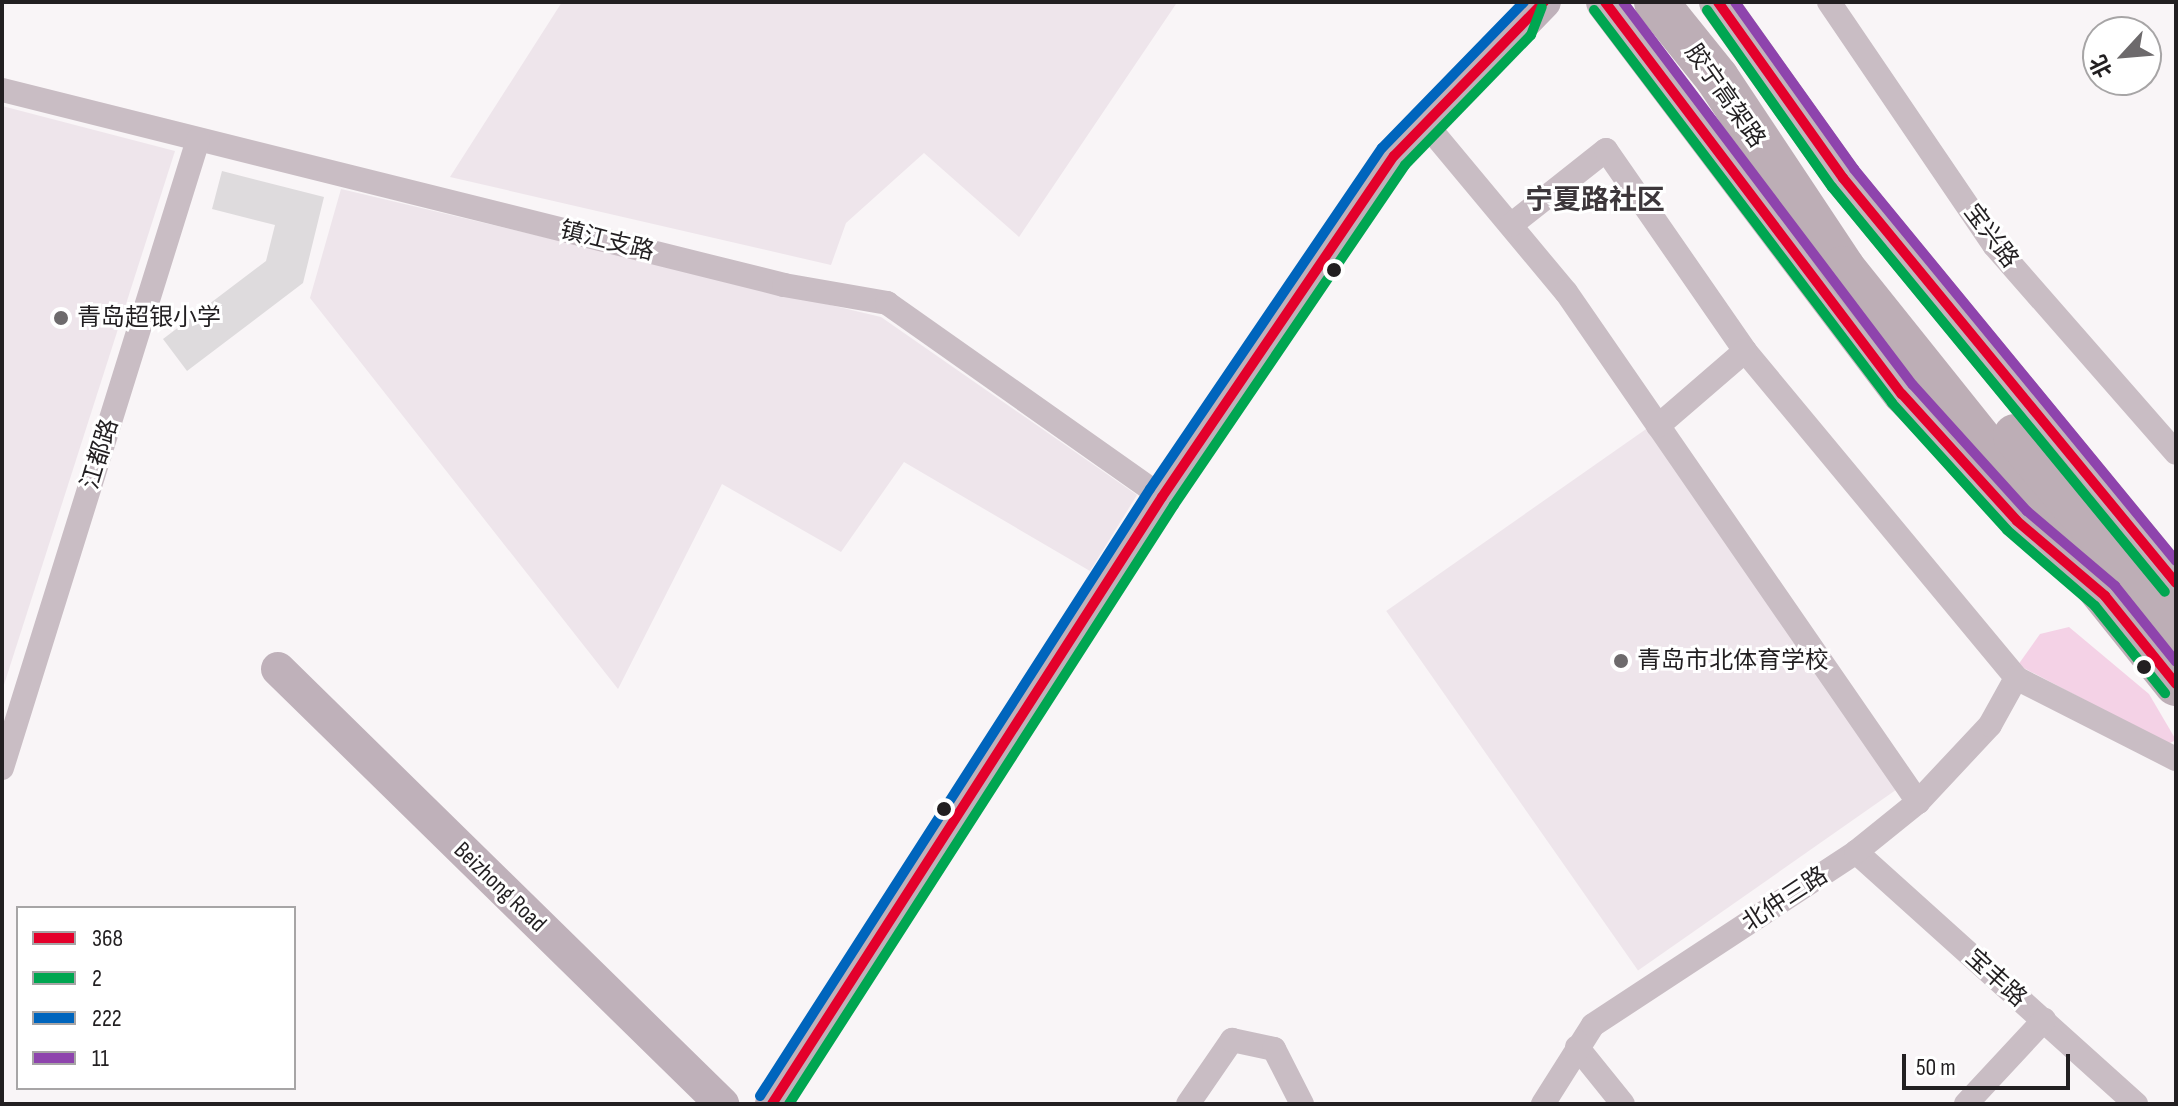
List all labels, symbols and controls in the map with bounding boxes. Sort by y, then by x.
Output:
north arrow [2082,16,2162,96]
street label: 胶宁高架路 [1679,39,1771,153]
text: 北 [2085,50,2119,82]
district label: 宁夏路社区 [1525,184,1665,218]
street label: 宝兴路 [1958,199,2024,273]
street label: 镇江支路 [557,215,657,267]
unlabelled marker [1326,262,1342,278]
place label: 青岛超银小学 [77,304,221,332]
marker: 青岛超银小学 [52,309,70,327]
street label: 江都路 [76,415,124,493]
place label: 青岛市北体育学校 [1637,647,1829,675]
marker: 青岛市北体育学校 [1612,652,1630,670]
unlabelled marker [2136,659,2152,675]
unlabelled marker [936,801,952,817]
street label: Beizhong Road [448,836,552,938]
street label: 北仲三路 [1737,861,1833,937]
legend [16,906,296,1090]
text: 368 [92,924,123,953]
street label: 宝丰路 [1960,943,2032,1013]
text: 2 [92,964,102,993]
text: 222 [92,1004,122,1033]
scale bar [1906,1038,2074,1088]
text: 11 [92,1044,109,1073]
text: 50 m [1916,1053,1956,1082]

